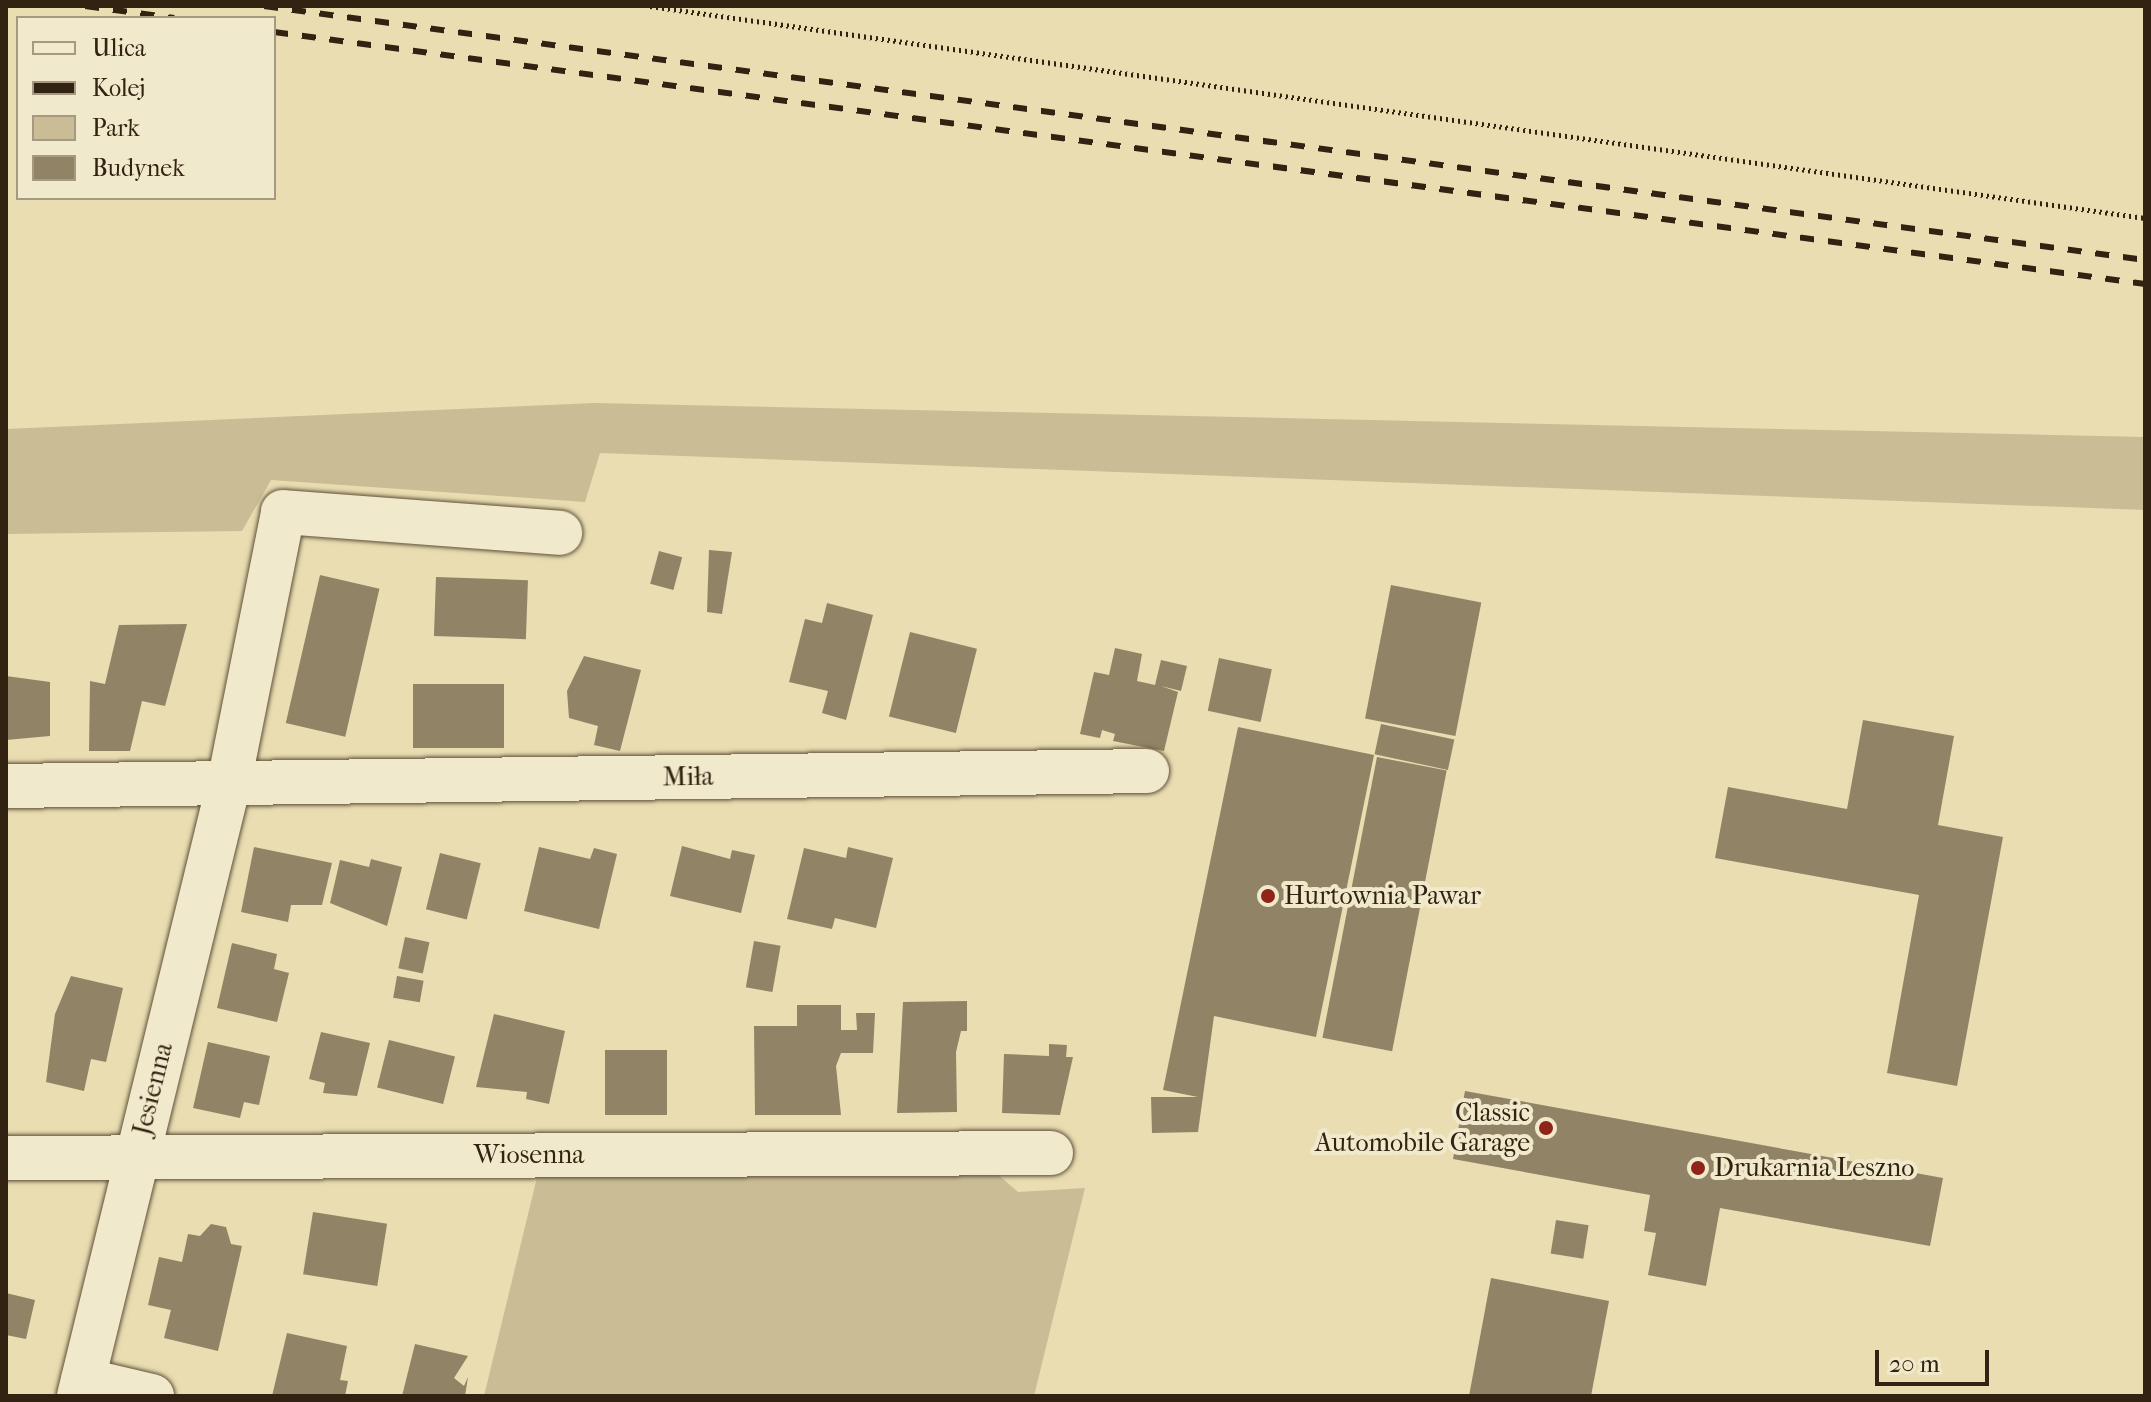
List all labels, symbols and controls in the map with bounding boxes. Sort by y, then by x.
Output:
legend [16,16,276,200]
text: Ulica [92,34,146,62]
text: Kolej [92,74,145,102]
text: Park [92,114,140,142]
text: Budynek [92,154,185,182]
street label: Miła [662,761,714,793]
place label: Hurtownia Pawar [1284,880,1481,912]
marker: Hurtownia Pawar [1259,887,1277,905]
street label: Jesienna [126,1040,180,1138]
place label: Classic Automobile Garage [1315,1097,1530,1158]
marker: Classic Automobile Garage [1537,1119,1555,1137]
street label: Wiosenna [474,1139,584,1171]
place label: Drukarnia Leszno [1714,1152,1914,1184]
marker: Drukarnia Leszno [1689,1159,1707,1177]
scale bar [1879,1334,1993,1384]
text: 20 m [1889,1350,1940,1378]

